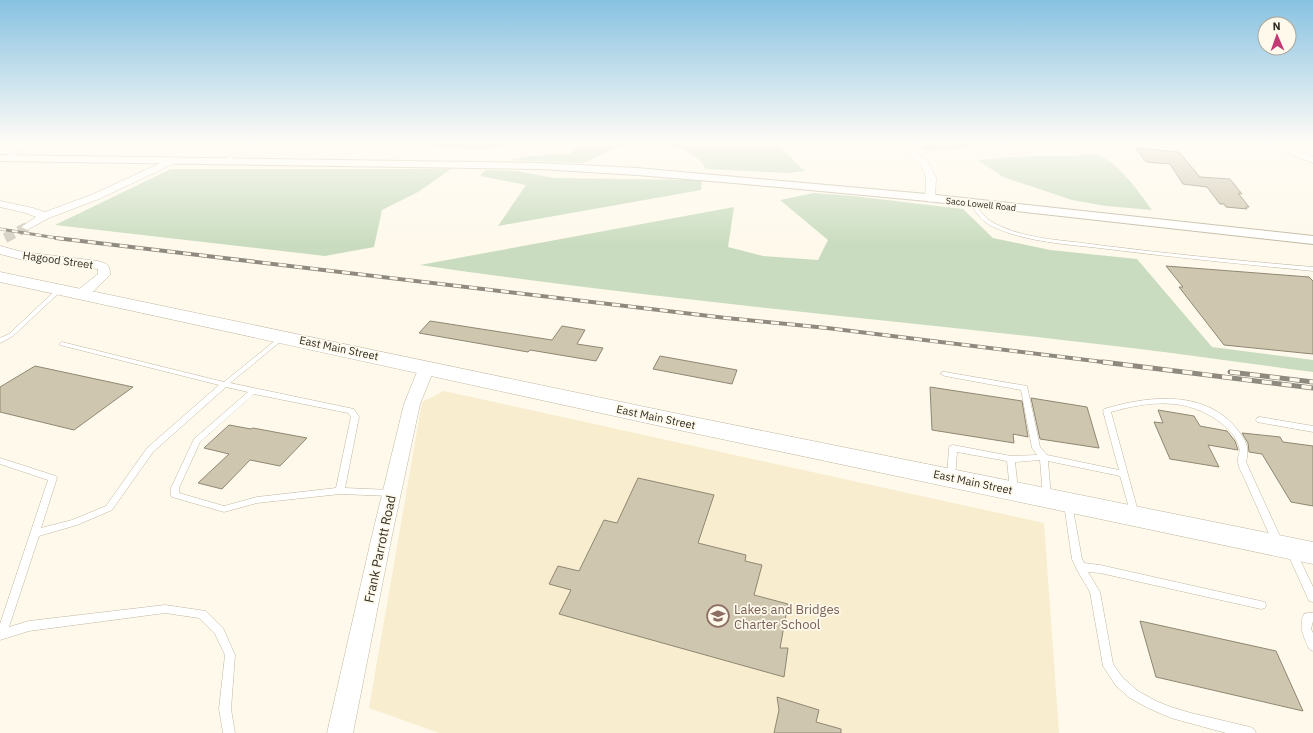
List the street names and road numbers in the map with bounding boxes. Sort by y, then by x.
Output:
street label: Saco Lowell Road [945,195,1017,213]
street label: Hagood Street [22,248,94,272]
street label: East Main Street [298,333,380,363]
street label: East Main Street [615,402,697,432]
street label: East Main Street [932,467,1014,497]
street label: Frank Parrott Road [360,494,400,604]

